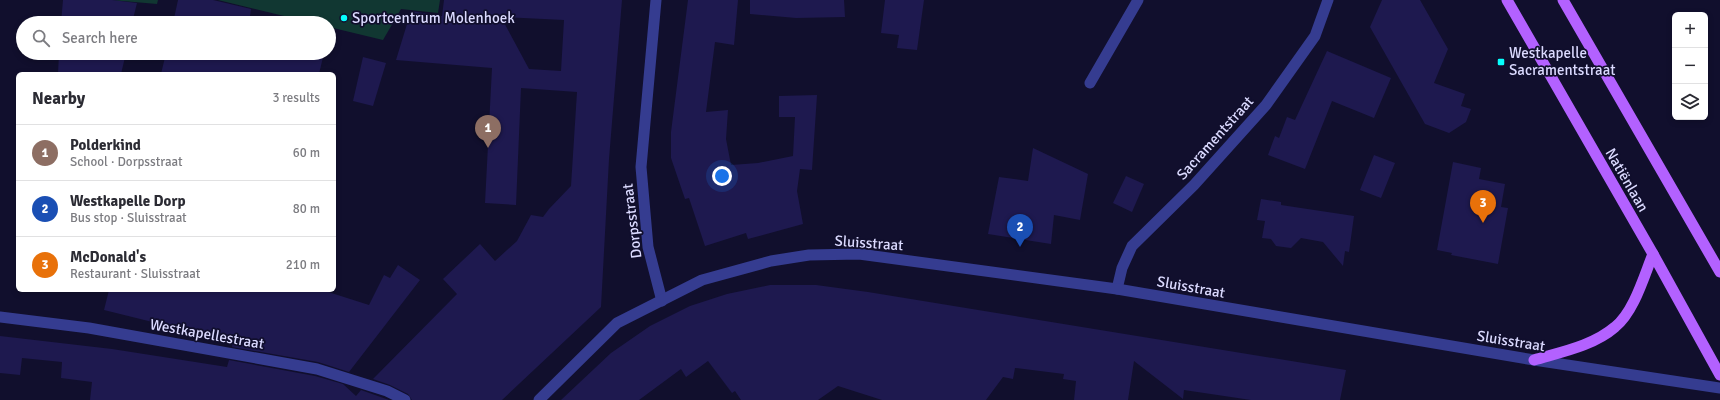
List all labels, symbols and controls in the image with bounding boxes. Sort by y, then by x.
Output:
place label: Sportcentrum Molenhoek [352,9,515,27]
map controls [1672,12,1708,120]
button: + [1672,12,1708,48]
marker: Sportcentrum Molenhoek [339,13,349,23]
search box [16,16,336,60]
icon: search [30,27,52,49]
text: Search here [62,29,138,47]
place label: Westkapelle Sacramentstraat [1509,44,1615,79]
button: − [1672,48,1708,84]
marker: Westkapelle Sacramentstraat [1496,57,1506,67]
button: layers [1672,84,1708,120]
text: Nearby [32,88,85,109]
text: 3 results [272,90,320,106]
street label: Sacramentstraat [1173,92,1257,184]
pin: 1 [475,115,501,148]
text: Polderkind [70,136,141,154]
text: 1 [41,145,49,161]
text: 60 m [293,145,320,161]
street label: Natiënlaan [1602,145,1652,215]
text: School · Dorpsstraat [70,154,183,170]
your location [712,166,732,186]
street label: Dorpsstraat [618,183,646,259]
pin: 3 [1470,190,1496,223]
text: Westkapelle Dorp [70,192,185,210]
text: 2 [41,201,49,217]
text: 80 m [293,201,320,217]
text: Bus stop · Sluisstraat [70,210,187,226]
pin: 2 [1007,214,1033,247]
street label: Sluisstraat [834,232,904,254]
text: McDonald's [70,248,146,266]
text: 3 [41,257,49,273]
text: 210 m [286,257,320,273]
text: Restaurant · Sluisstraat [70,266,200,282]
street label: Sluisstraat [1156,272,1226,302]
street label: Westkapellestraat [149,315,265,353]
street label: Sluisstraat [1476,327,1546,355]

